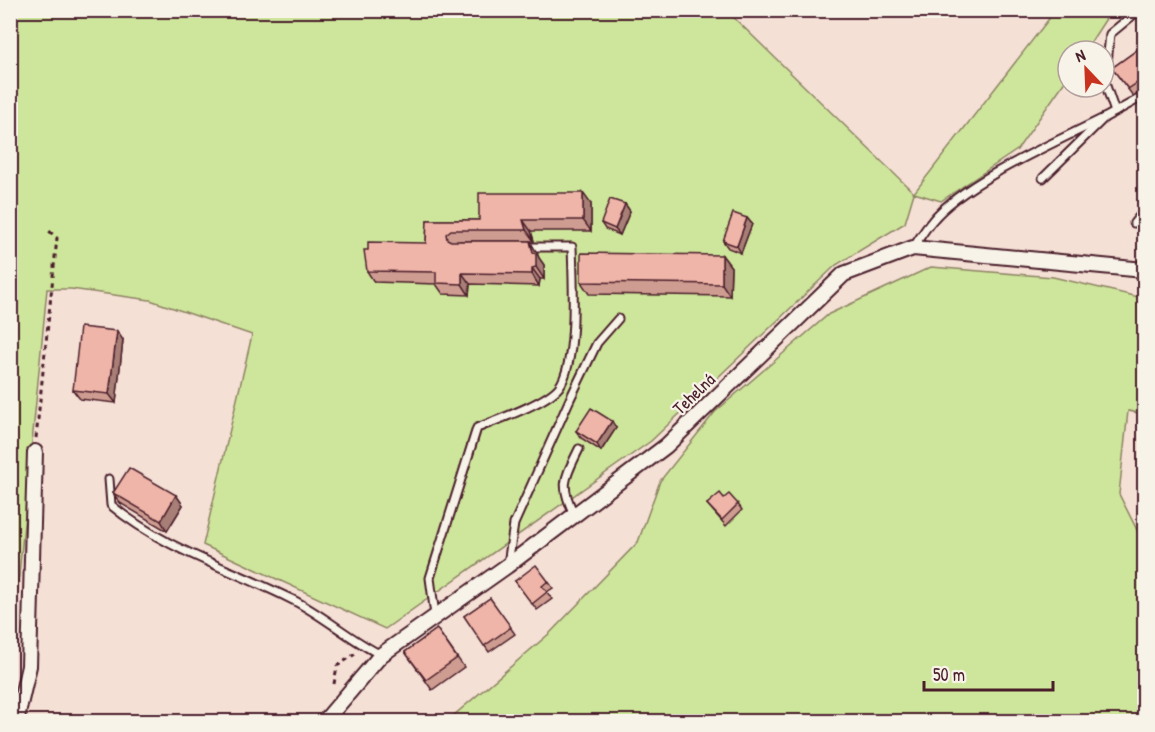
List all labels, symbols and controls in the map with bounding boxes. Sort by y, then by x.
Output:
north arrow [1056,39,1116,99]
text: N [1072,43,1089,67]
street label: Tehelná [667,367,720,420]
scale bar [924,654,1053,692]
text: 50 m [933,662,965,687]

